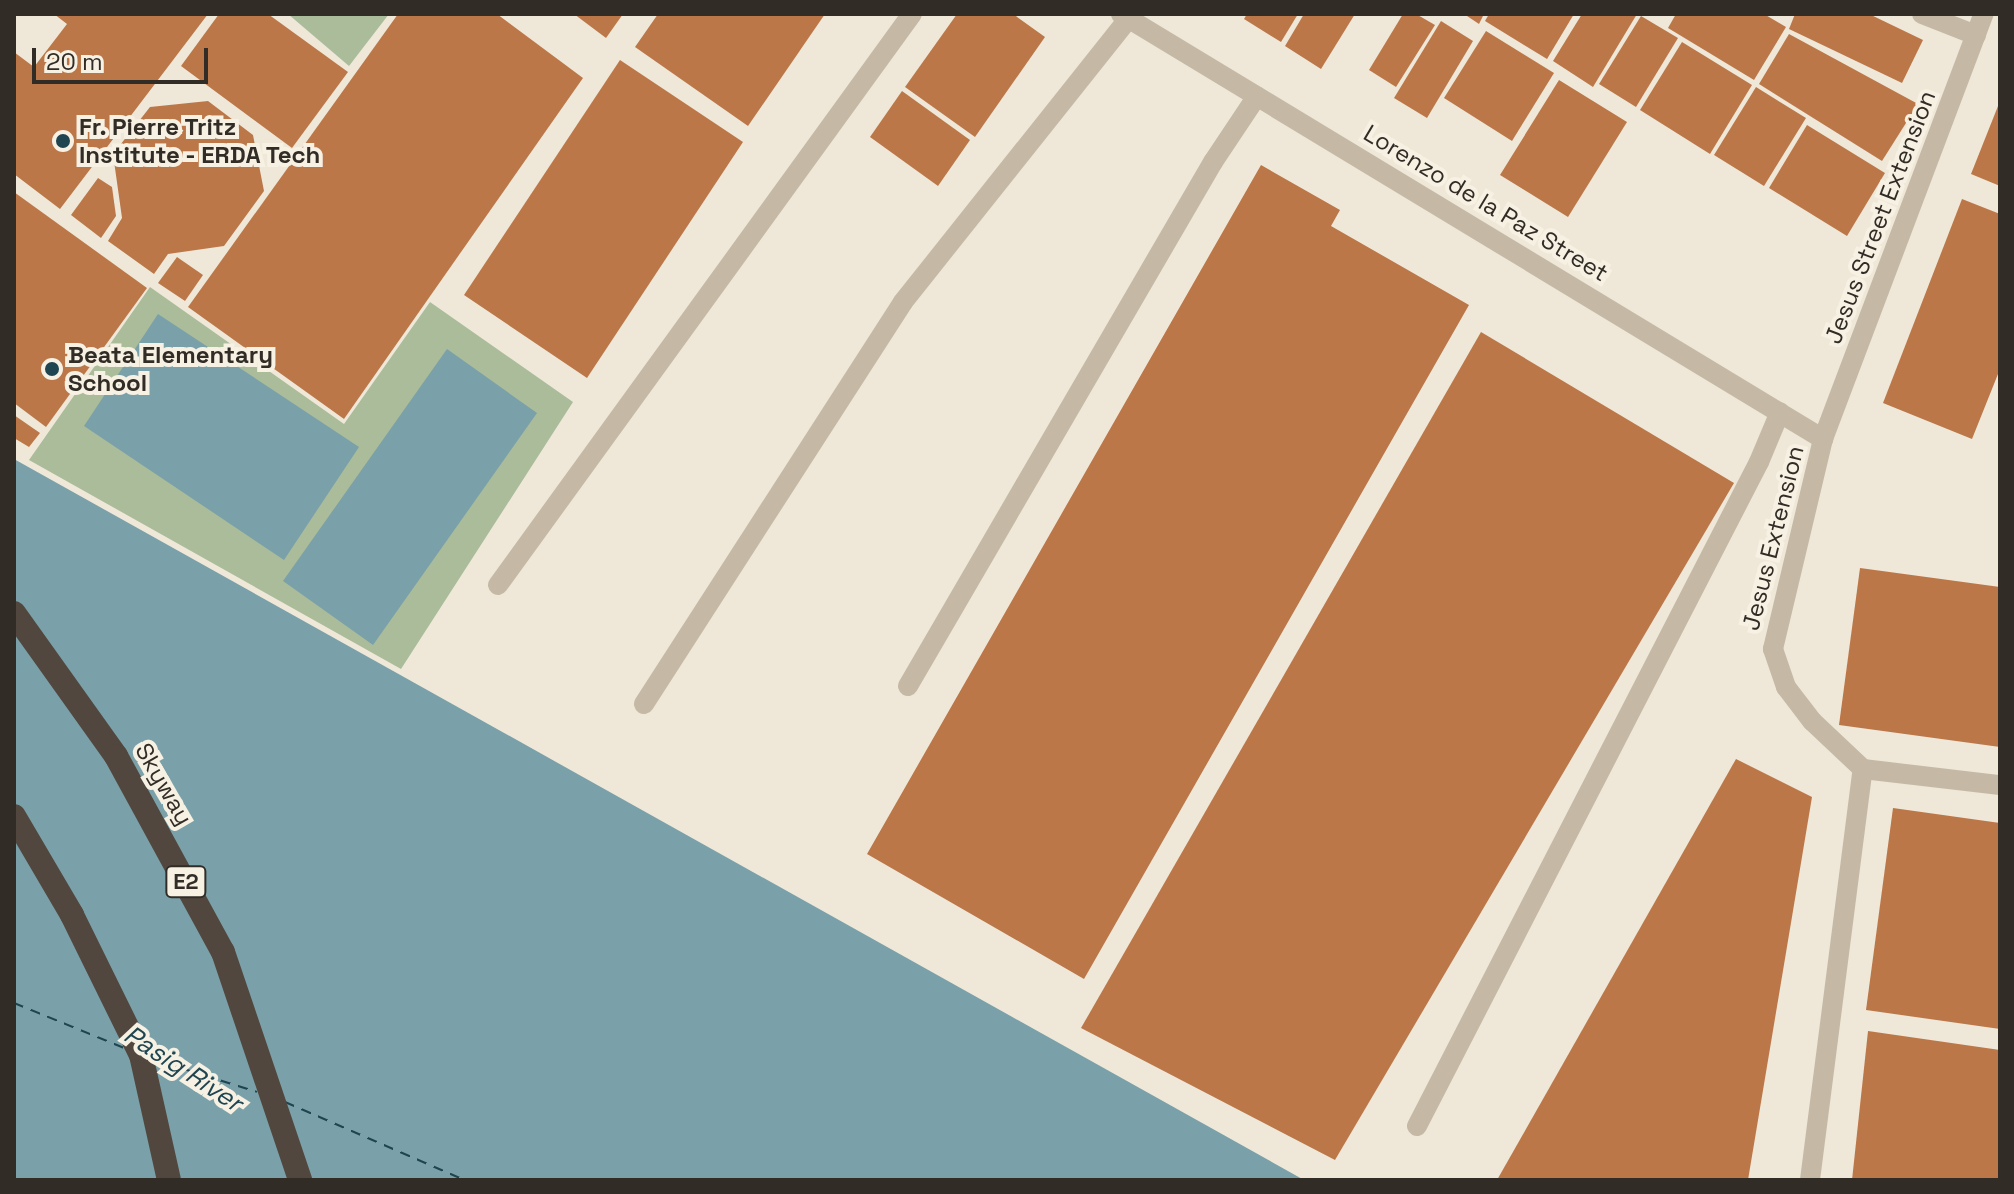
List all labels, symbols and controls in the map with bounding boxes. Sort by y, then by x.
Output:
scale bar [36,32,212,82]
text: 20 m [46,46,103,77]
street label: Jesus Street Extension [1818,86,1942,348]
place label: Fr. Pierre Tritz Institute - ERDA Tech [79,113,323,169]
street label: Lorenzo de la Paz Street [1359,119,1613,287]
marker: Fr. Pierre Tritz Institute - ERDA Tech [54,132,72,150]
place label: Beata Elementary School [68,341,273,397]
marker: Beata Elementary School [43,360,61,378]
street label: Jesus Extension [1736,443,1810,633]
street label: Skyway [129,738,199,830]
road number: E2 [164,864,208,900]
water label: Pasig River [118,1019,248,1119]

